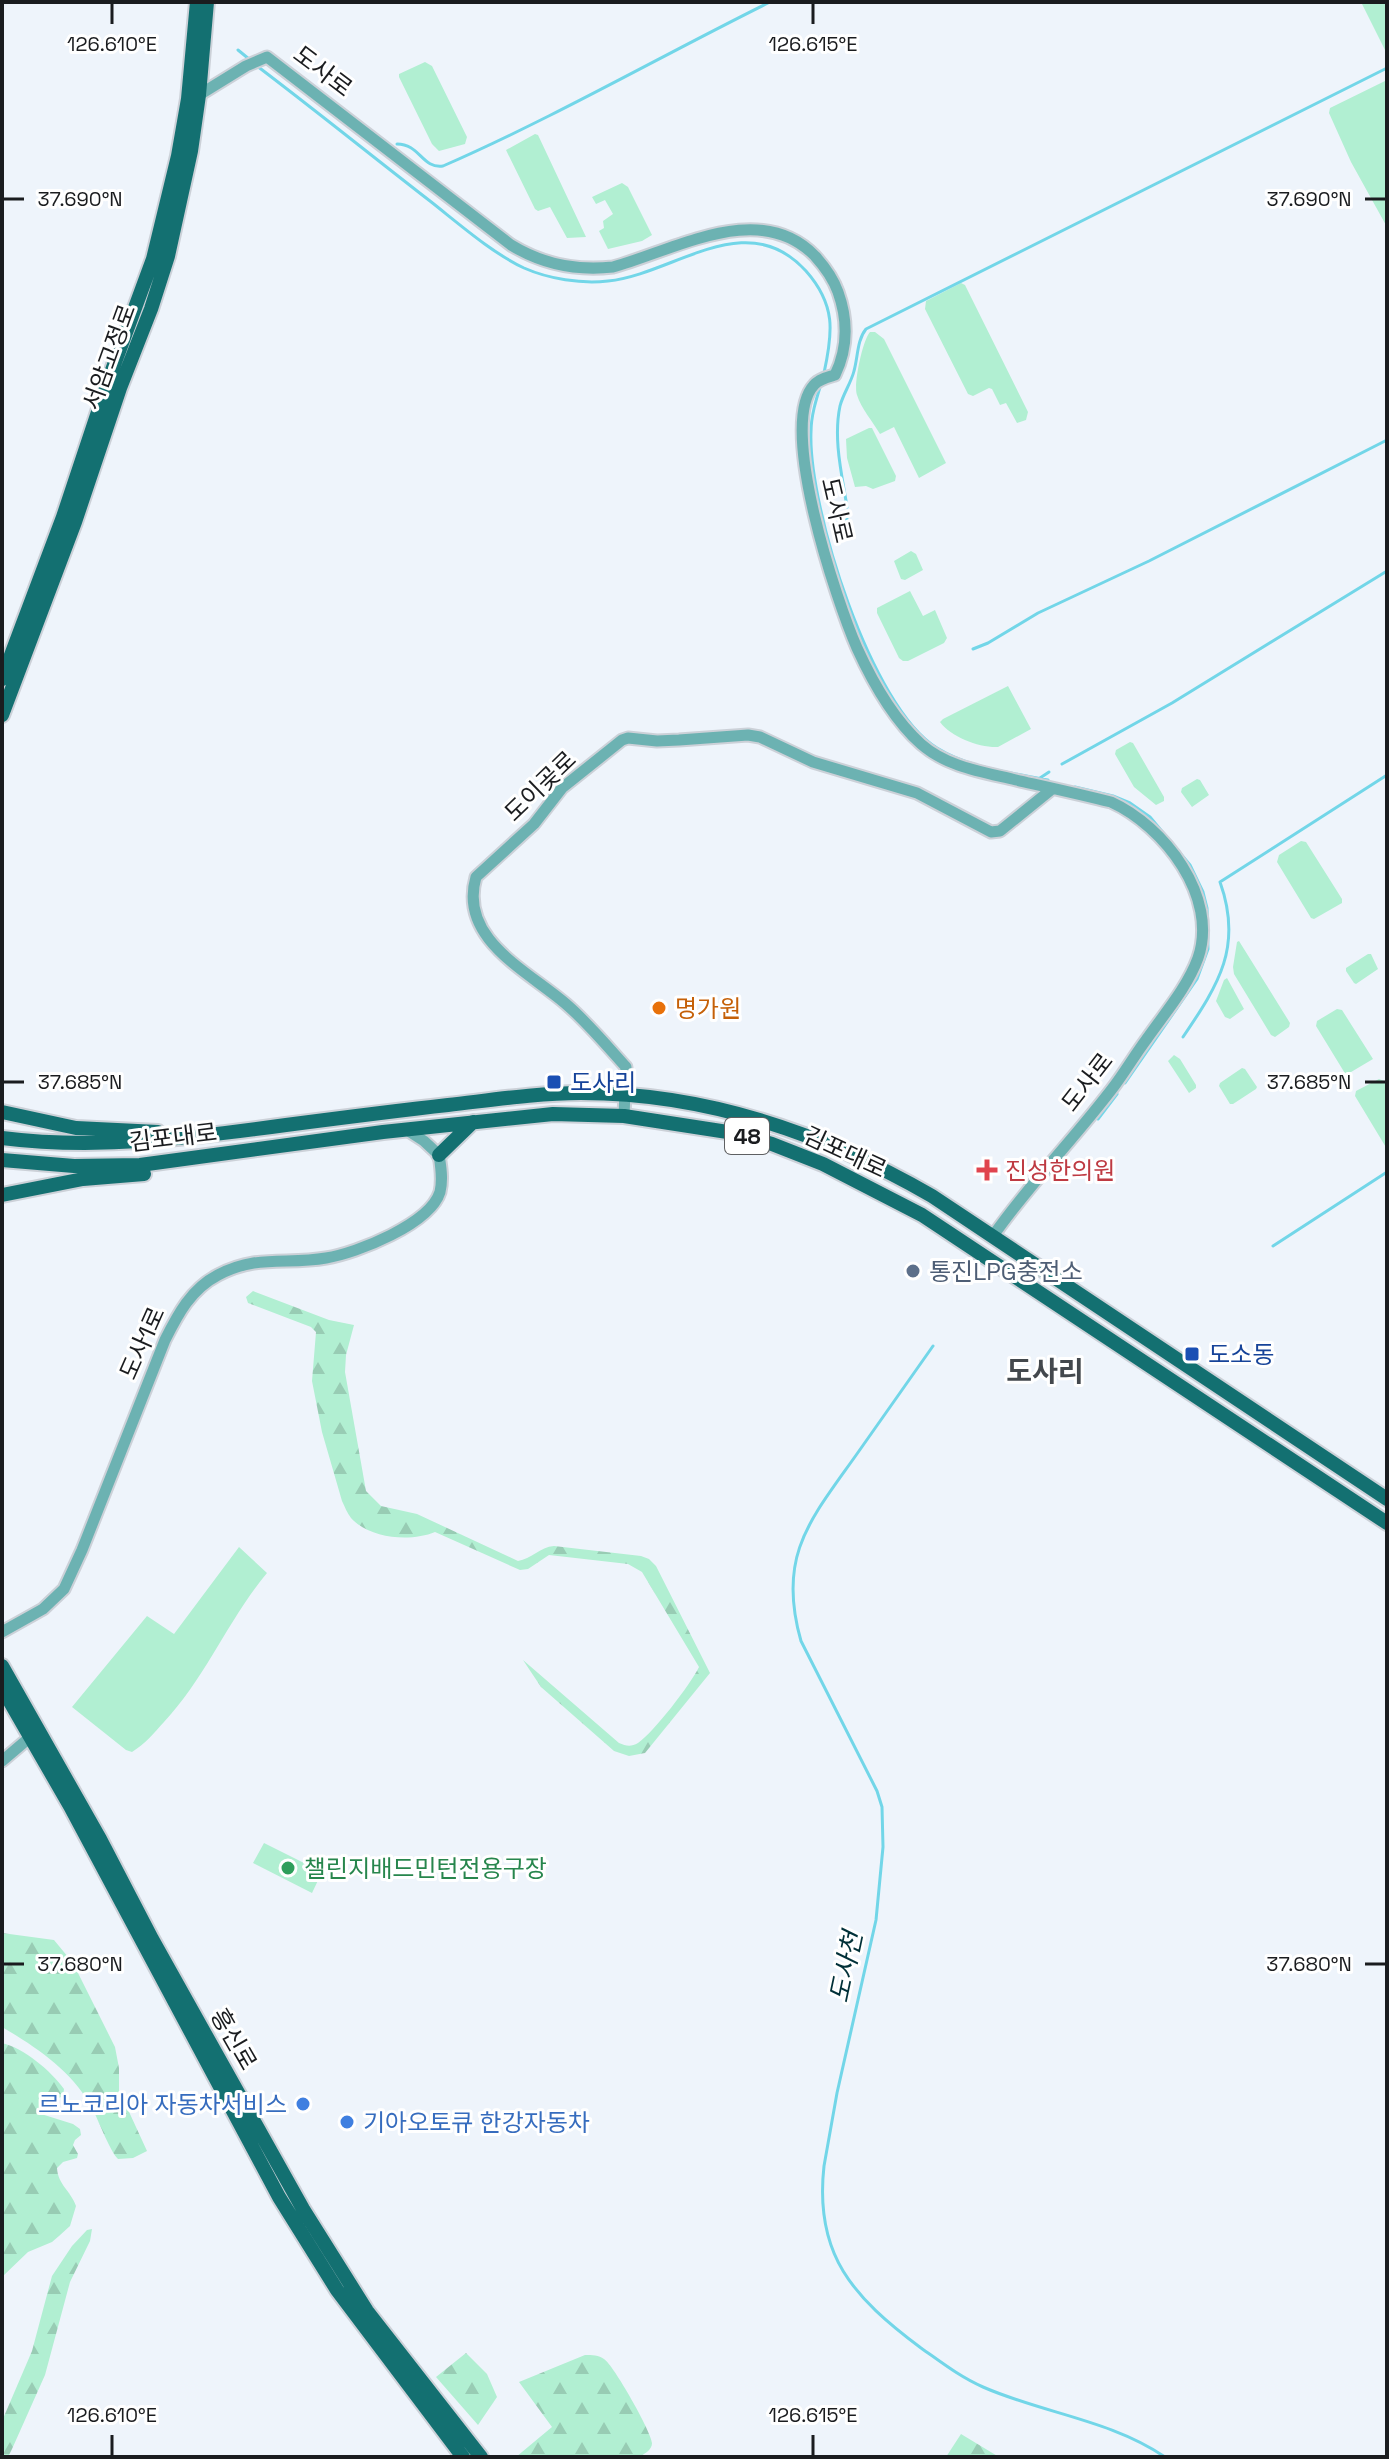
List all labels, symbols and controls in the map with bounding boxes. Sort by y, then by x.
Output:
text: 126.610°E [67,31,157,57]
text: 126.615°E [769,31,857,57]
street label: 도사로 [287,39,359,103]
text: 37.690°N [37,186,123,212]
text: 37.690°N [1266,186,1352,212]
street label: 서암고정로 [76,300,142,414]
street label: 도사로 [814,474,860,546]
street label: 도이곶로 [497,744,583,828]
place label: 명가원 [675,993,741,1024]
marker: 명가원 [650,999,668,1017]
street label: 도사로 [1054,1046,1120,1118]
place label: 도사리 [570,1067,636,1098]
text: 37.685°N [38,1069,122,1095]
text: 37.685°N [1267,1069,1351,1095]
marker: 도사리 [545,1073,563,1091]
street label: 김포대로 [127,1116,219,1158]
road number: 48 [725,1118,769,1154]
street label: 김포대로 [798,1119,892,1185]
place label: 진성한의원 [1005,1155,1115,1186]
marker: 진성한의원 [976,1159,998,1181]
place label: 통진LPG충전소 [929,1256,1083,1287]
marker: 통진LPG충전소 [904,1262,922,1280]
street label: 도사1로 [112,1302,172,1384]
place label: 도소동 [1208,1339,1274,1370]
marker: 도소동 [1183,1345,1201,1363]
district label: 도사리 [1006,1353,1084,1389]
place label: 챌린지배드민턴전용구장 [304,1853,547,1884]
marker: 챌린지배드민턴전용구장 [279,1859,297,1877]
water label: 도사천 [822,1925,871,2006]
text: 37.680°N [37,1951,123,1977]
text: 37.680°N [1266,1951,1352,1977]
street label: 흥신로 [204,2003,264,2075]
place label: 르노코리아 자동차서비스 [38,2089,287,2120]
marker: 르노코리아 자동차서비스 [294,2095,312,2113]
place label: 기아오토큐 한강자동차 [363,2107,590,2138]
marker: 기아오토큐 한강자동차 [338,2113,356,2131]
text: 126.610°E [67,2402,157,2428]
text: 126.615°E [769,2402,857,2428]

